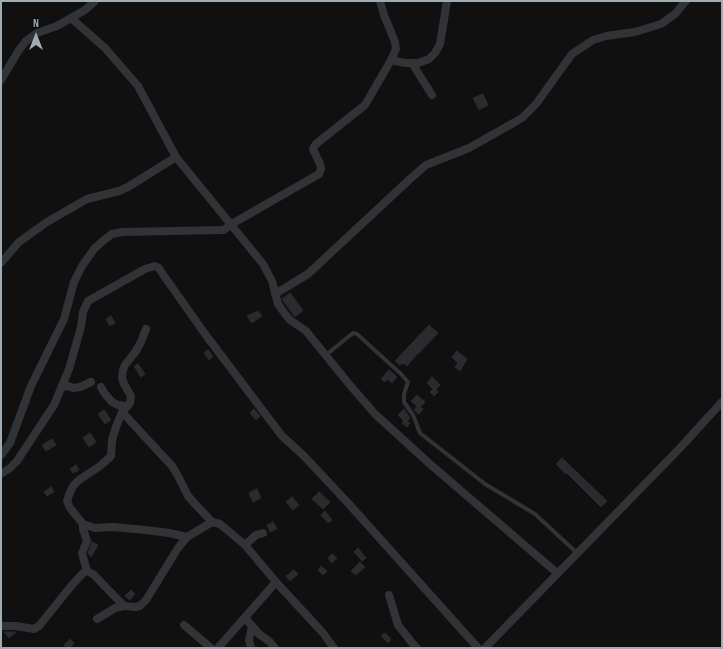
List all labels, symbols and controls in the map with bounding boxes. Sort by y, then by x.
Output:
north arrow [16,16,56,56]
text: N [33,17,39,30]

